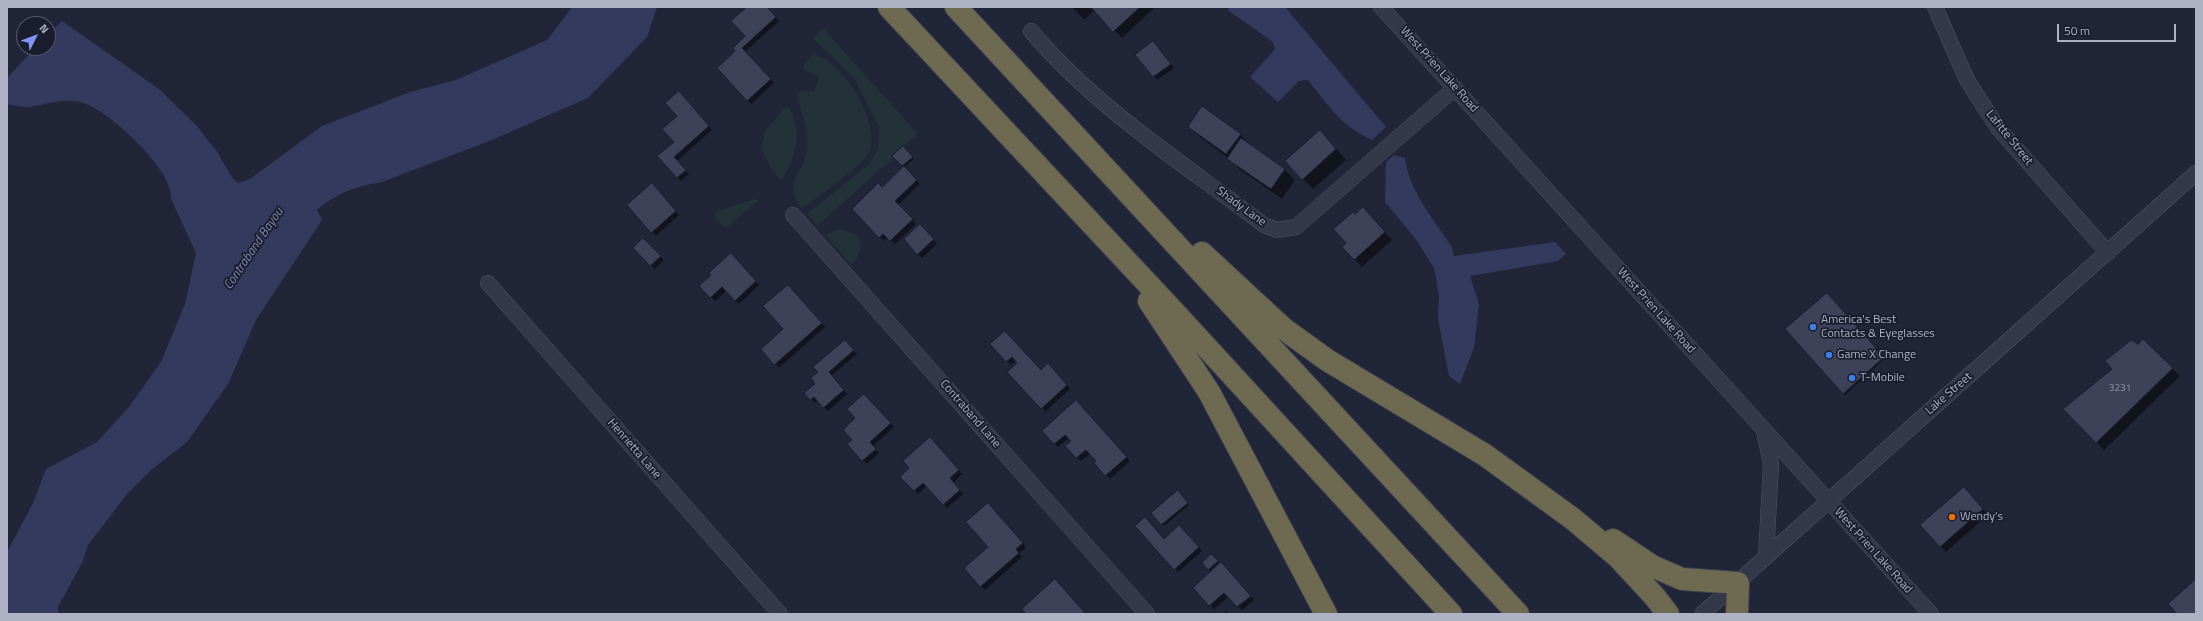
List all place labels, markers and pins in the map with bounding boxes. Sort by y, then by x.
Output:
place label: America's Best Contacts & Eyeglasses [1821,313,1935,341]
marker: America's Best Contacts & Eyeglasses [1808,322,1818,332]
place label: Game X Change [1837,348,1916,362]
marker: Game X Change [1824,350,1834,360]
place label: T-Mobile [1860,371,1905,385]
marker: T-Mobile [1847,373,1857,383]
place label: Wendy's [1960,510,2003,524]
marker: Wendy's [1947,512,1957,522]

